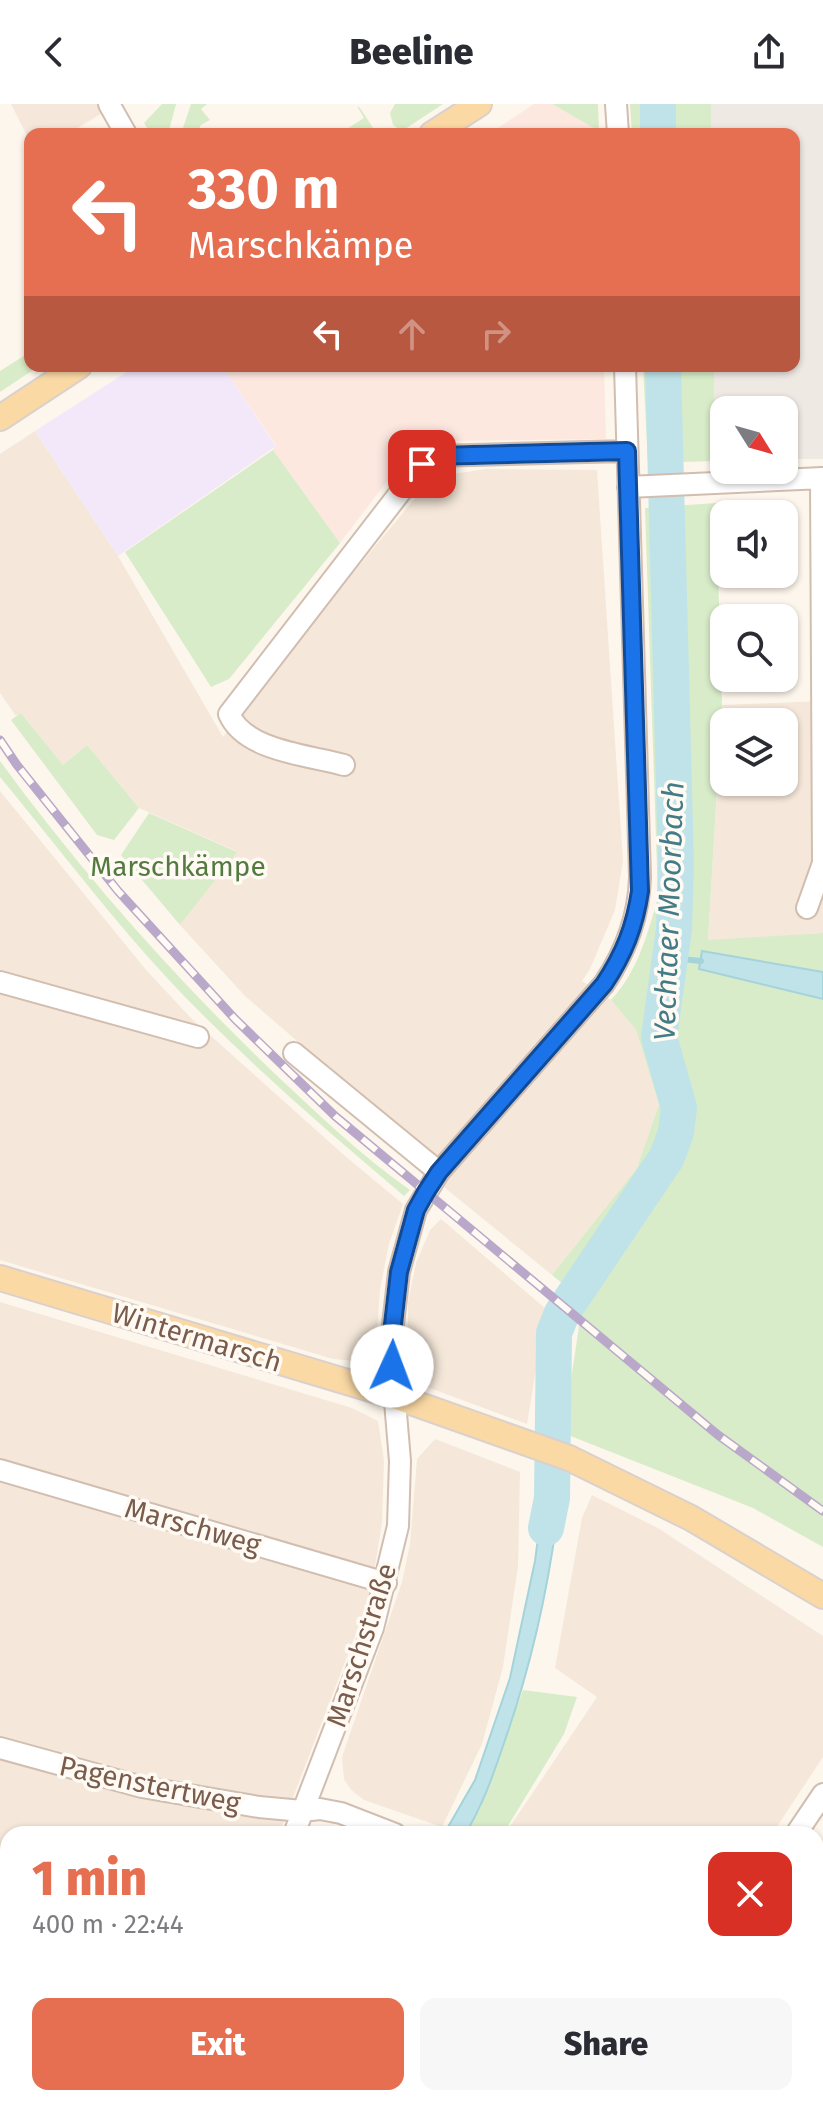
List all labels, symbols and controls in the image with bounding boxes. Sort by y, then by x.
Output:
icon: back [32,30,76,74]
text: Beeline [350,30,473,74]
icon: share [747,30,791,74]
text: 330 m [188,156,340,223]
icon: left [56,160,160,264]
text: Marschkämpe [188,224,413,268]
icon: left [306,312,350,356]
icon: ahead [390,312,434,356]
icon: right [474,312,518,356]
north arrow [710,396,798,484]
map controls [710,396,798,796]
pin [388,430,456,498]
icon: arrive [400,442,444,486]
button: sound [710,500,798,588]
button: search [710,604,798,692]
button: layers [710,708,798,796]
water label: Vechtaer Moorbach [646,781,692,1041]
park label: Marschkämpe [90,850,266,883]
street label: Wintermarsch [108,1296,286,1379]
position arrow [350,1324,434,1408]
street label: Marschweg [121,1491,265,1562]
street label: Marschstraße [319,1559,403,1731]
street label: Pagenstertweg [56,1749,244,1820]
text: 1 min [32,1850,147,1908]
button: close [708,1852,792,1936]
text: 400 m · 22:44 [32,1909,184,1940]
button: Exit [32,1998,404,2090]
button: Share [420,1998,792,2090]

